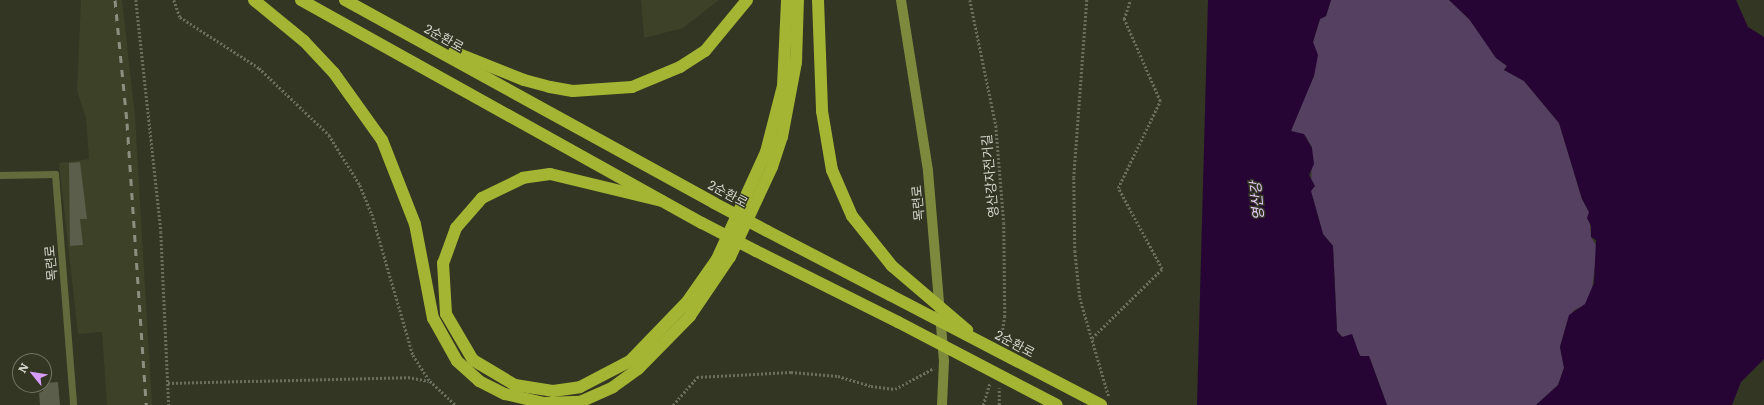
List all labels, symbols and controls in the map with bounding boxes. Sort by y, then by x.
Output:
street label: 2순환로 [422,21,466,55]
street label: 영산강자전거길 [979,134,1001,218]
street label: 2순환로 [706,177,750,211]
water label: 영산강 [1246,181,1266,221]
street label: 목련로 [909,184,927,222]
street label: 목련로 [42,244,60,282]
street label: 2순환로 [993,327,1037,361]
north arrow [12,353,52,393]
text: N [13,360,32,376]

